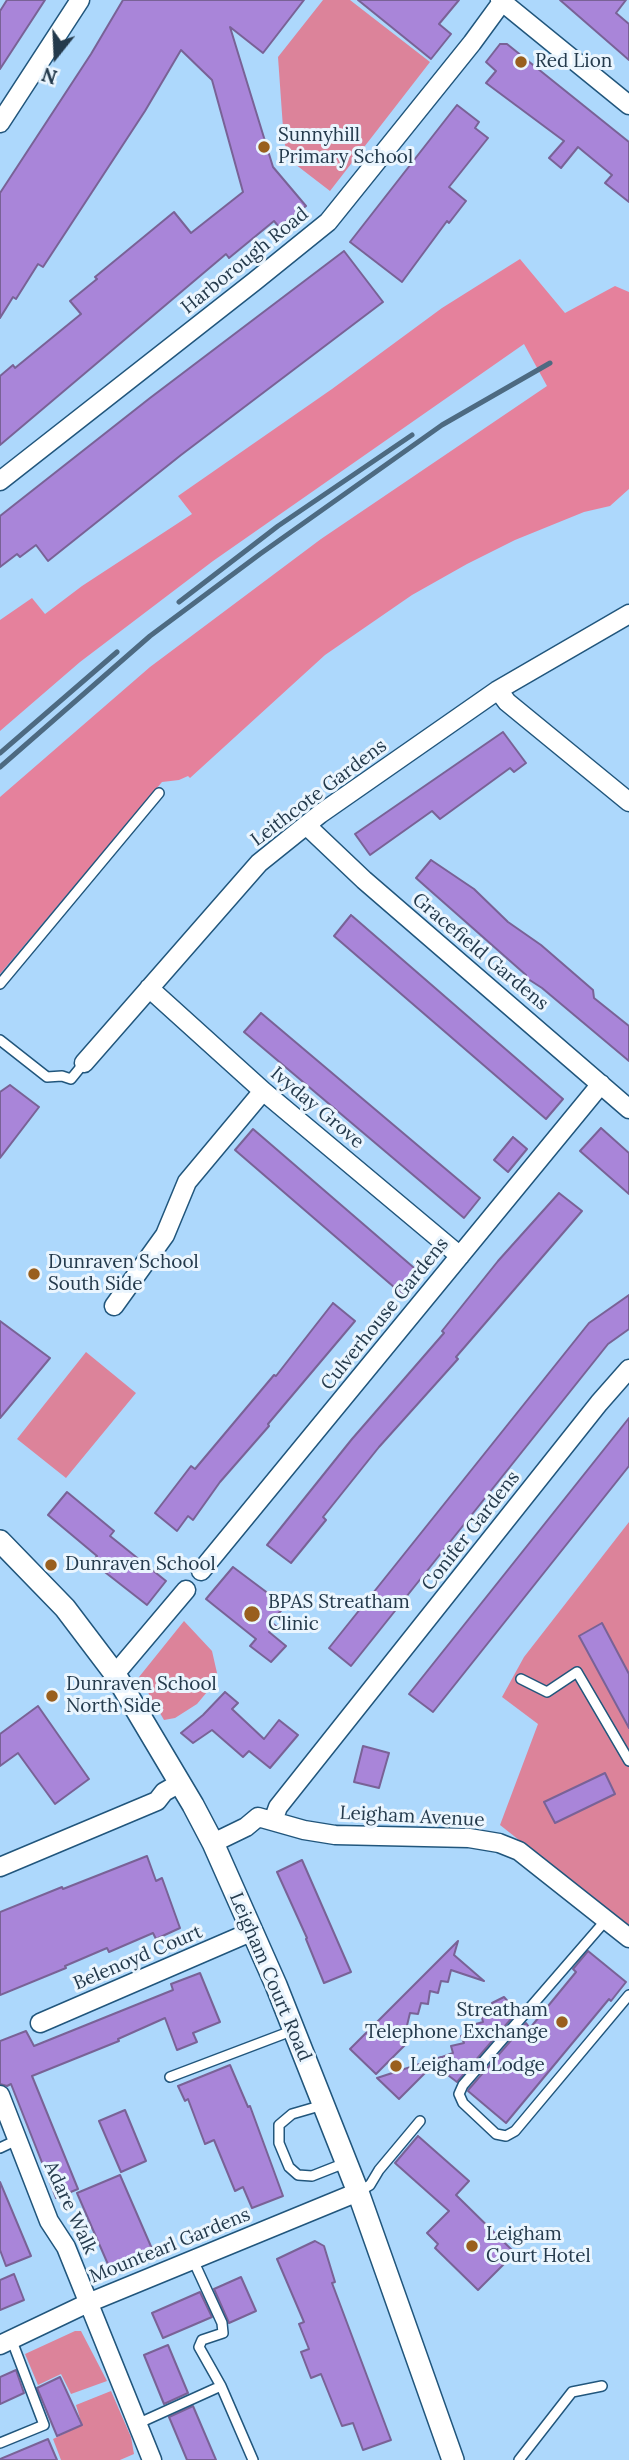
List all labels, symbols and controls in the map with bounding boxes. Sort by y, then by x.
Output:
north arrow [21,21,91,91]
place label: Red Lion [535,51,612,73]
marker: Red Lion [513,54,529,70]
text: N [39,62,60,90]
place label: Sunnyhill Primary School [278,125,413,169]
marker: Sunnyhill Primary School [256,139,272,155]
street label: Harborough Road [177,203,313,319]
street label: Leithcote Gardens [247,735,391,851]
street label: Gracefield Gardens [407,888,553,1016]
street label: Ivyday Grove [266,1062,368,1154]
street label: Culverhouse Gardens [316,1233,454,1395]
place label: Dunraven School South Side [48,1252,199,1296]
marker: Dunraven School South Side [26,1266,42,1282]
street label: Conifer Gardens [417,1467,525,1595]
place label: Dunraven School [65,1554,216,1576]
marker: Dunraven School [43,1557,59,1573]
place label: BPAS Streatham Clinic [268,1592,410,1636]
marker: BPAS Streatham Clinic [242,1604,262,1624]
place label: Dunraven School North Side [66,1674,217,1718]
marker: Dunraven School North Side [44,1688,60,1704]
street label: Leigham Avenue [339,1802,485,1832]
street label: Leigham Court Road [224,1889,316,2065]
street label: Belenoyd Court [70,1921,206,1995]
place label: Streatham Telephone Exchange [365,2000,548,2044]
marker: Streatham Telephone Exchange [554,2014,570,2030]
place label: Leigham Lodge [410,2055,545,2077]
marker: Leigham Lodge [388,2058,404,2074]
street label: Adare Walk [39,2158,101,2258]
street label: Mountearl Gardens [86,2203,254,2289]
place label: Leigham Court Hotel [486,2224,591,2268]
marker: Leigham Court Hotel [464,2238,480,2254]

